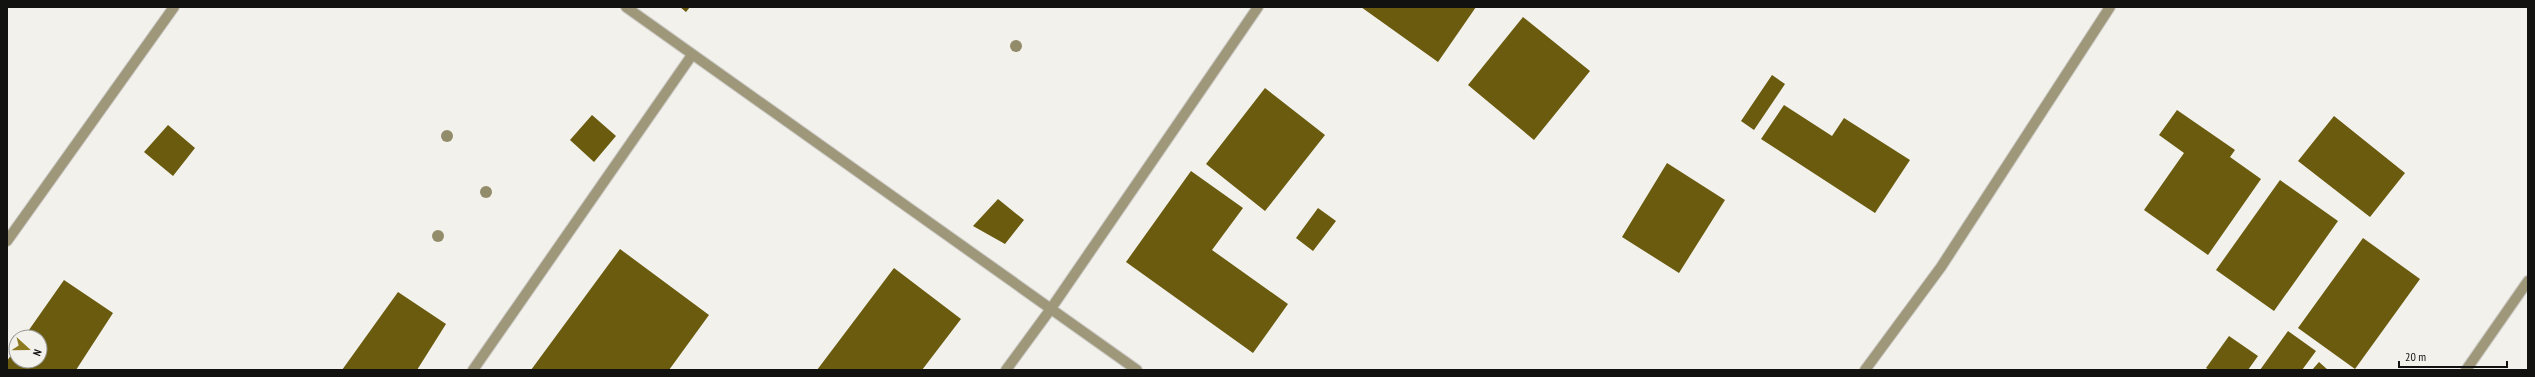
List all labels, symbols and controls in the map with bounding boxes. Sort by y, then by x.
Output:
north arrow [8,329,48,369]
scale bar [2399,343,2507,369]
text: N [30,347,45,358]
text: 20 m [2405,349,2426,364]

